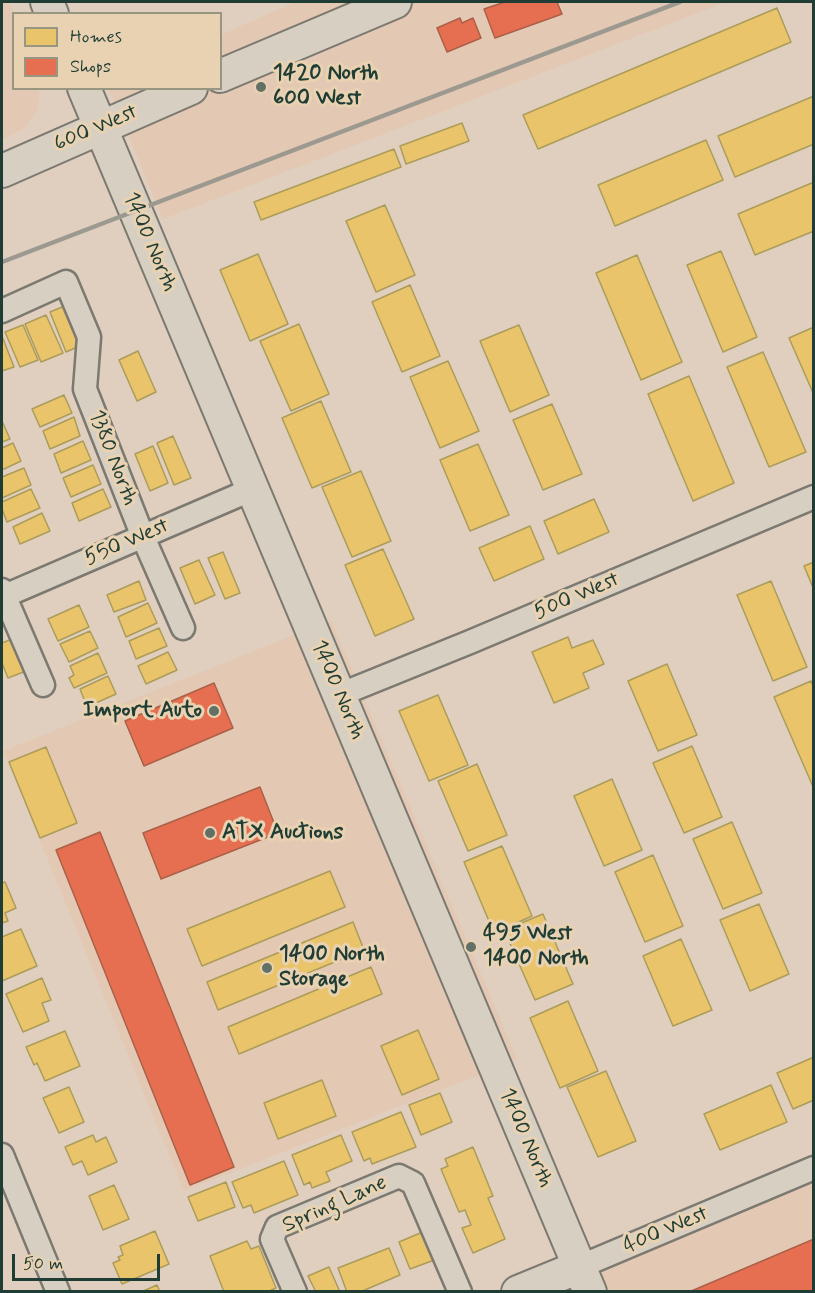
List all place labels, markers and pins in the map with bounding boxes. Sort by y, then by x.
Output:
place label: 1420 North 600 West [273,61,379,112]
marker: 1420 North 600 West [254,80,268,94]
place label: Import Auto [83,698,202,724]
marker: Import Auto [207,704,221,718]
place label: ATX Auctions [222,820,343,846]
marker: ATX Auctions [203,826,217,840]
place label: 495 West 1400 North [483,921,589,972]
marker: 495 West 1400 North [464,940,478,954]
place label: 1400 North Storage [279,942,385,993]
marker: 1400 North Storage [260,961,274,975]

